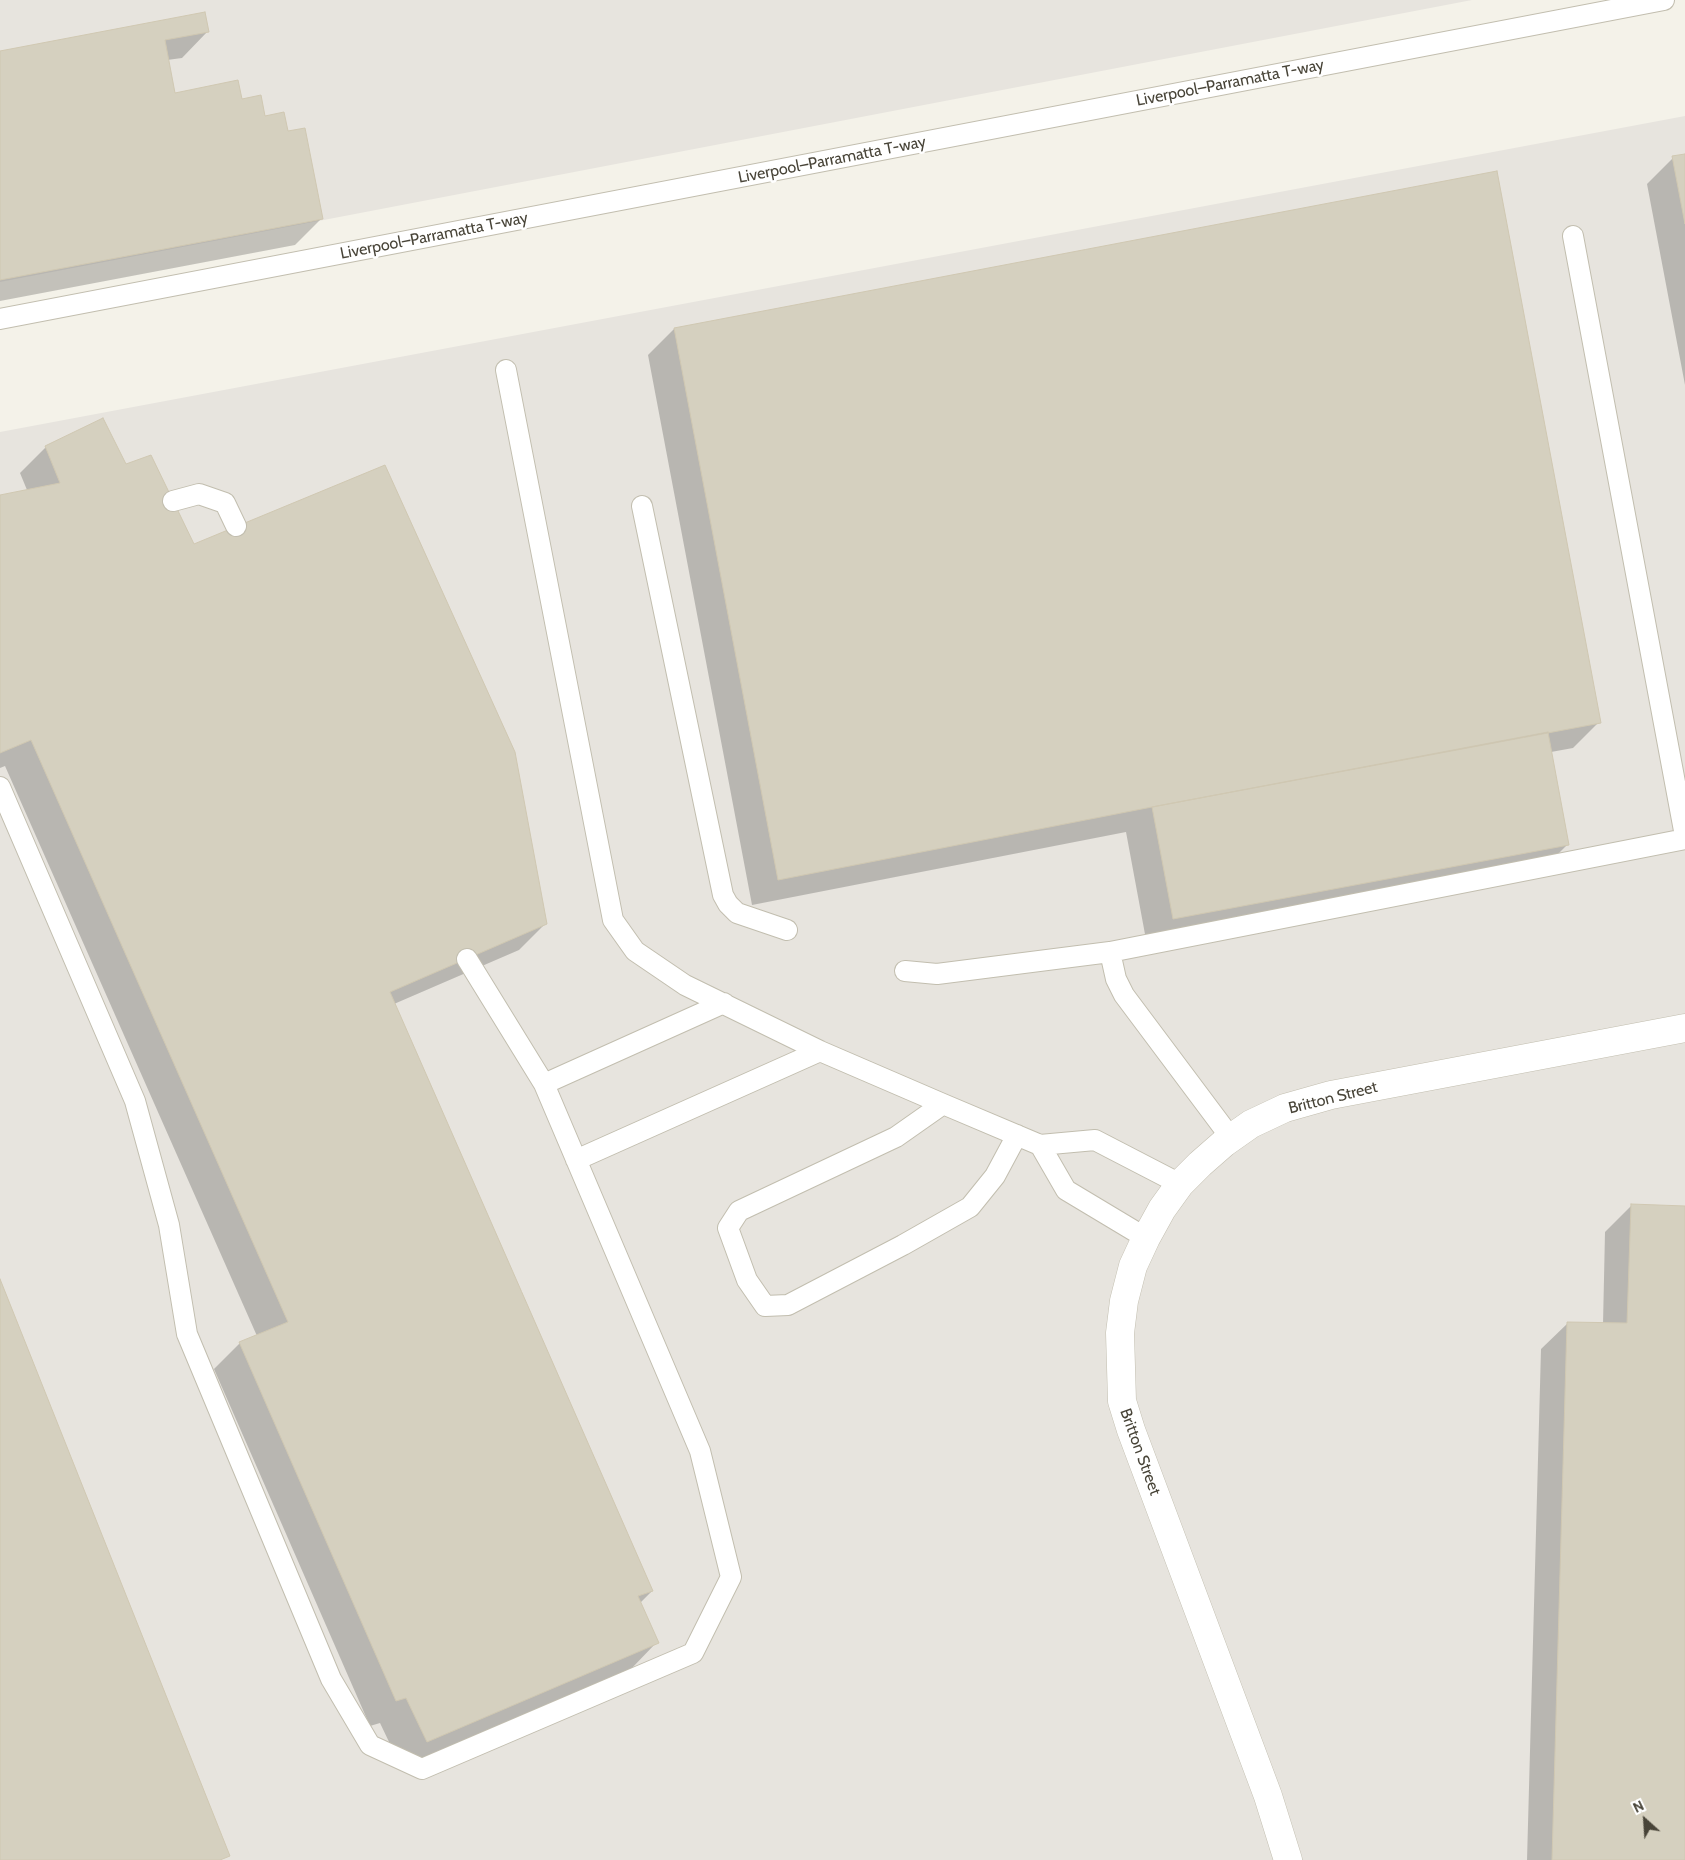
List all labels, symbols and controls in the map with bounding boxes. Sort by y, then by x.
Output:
street label: Liverpool–Parramatta T-way [1134,55,1326,111]
street label: Liverpool–Parramatta T-way [736,132,928,188]
street label: Liverpool–Parramatta T-way [338,208,530,264]
street label: Britton Street [1286,1078,1380,1118]
street label: Britton Street [1115,1406,1165,1498]
north arrow [1620,1795,1670,1845]
text: N [1630,1796,1647,1817]

